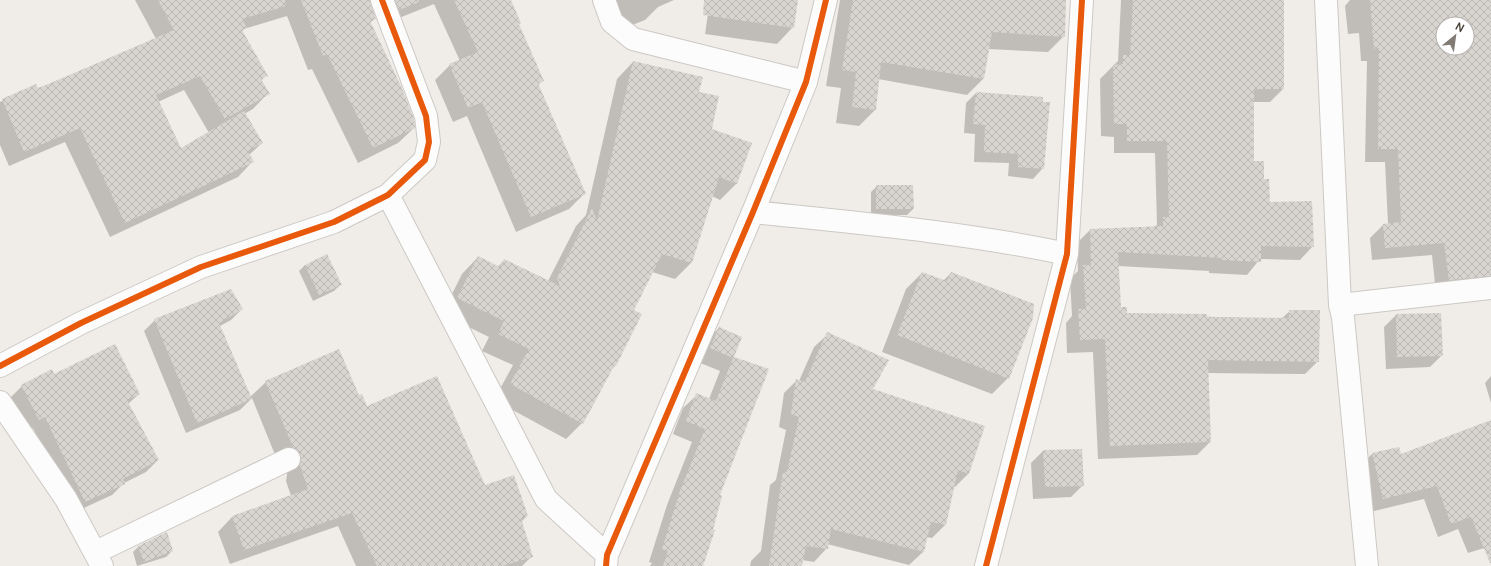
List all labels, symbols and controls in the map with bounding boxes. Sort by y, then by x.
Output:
north arrow [1435,16,1475,56]
text: N [1453,18,1467,35]

